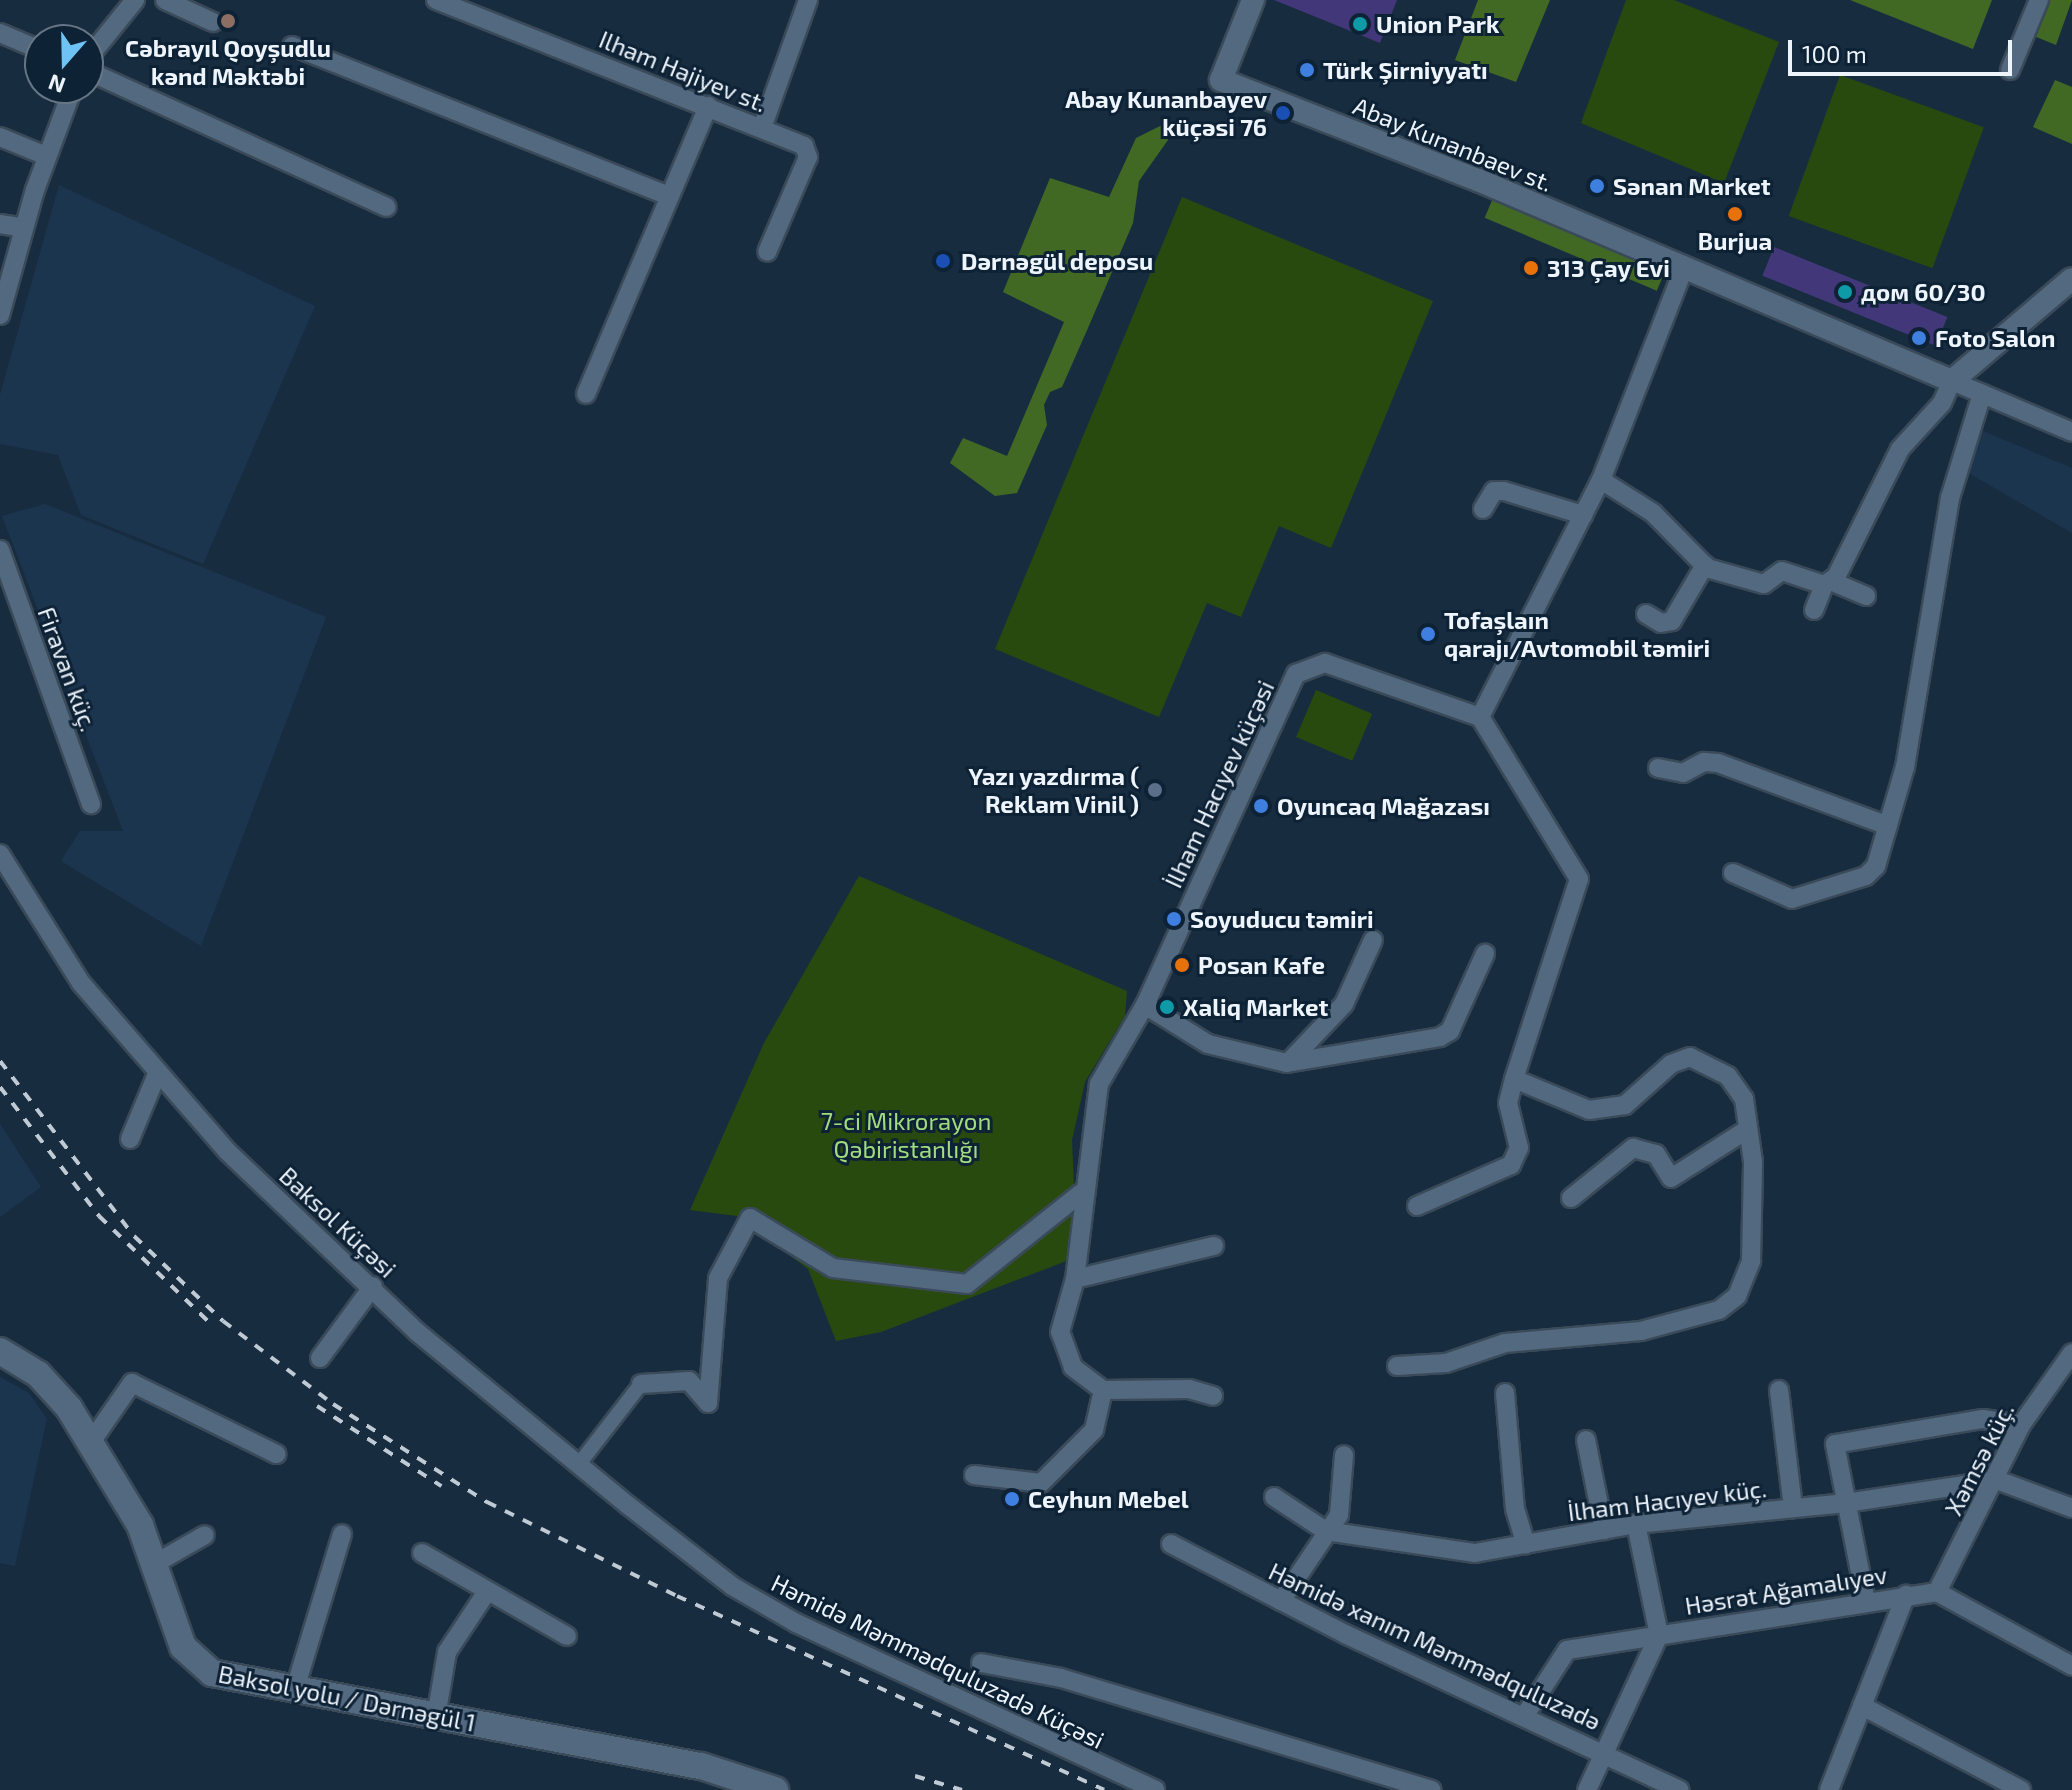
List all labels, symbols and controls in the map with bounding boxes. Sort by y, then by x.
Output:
place label: Union Park [1376,10,1499,38]
marker: Cəbrayıl Qoyşudlu kənd Məktəbi [219,12,237,30]
marker: Union Park [1351,15,1369,33]
north arrow [24,24,104,104]
street label: Ilham Hajiyev st. [595,24,771,118]
scale bar [1792,24,2016,74]
place label: Cəbrayıl Qoyşudlu kənd Məktəbi [125,34,331,90]
text: 100 m [1802,39,1867,68]
place label: Türk Şirniyyatı [1323,56,1488,84]
marker: Türk Şirniyyatı [1298,61,1316,79]
text: N [45,70,68,100]
place label: Abay Kunanbayev küçəsi 76 [1065,85,1267,141]
street label: Abay Kunanbaev st. [1349,91,1557,197]
marker: Abay Kunanbayev küçəsi 76 [1274,104,1292,122]
place label: Sənan Market [1613,172,1771,200]
marker: Sənan Market [1588,177,1606,195]
marker: Burjua [1726,205,1744,223]
place label: Burjua [1698,227,1772,255]
place label: Dərnəgül deposu [961,247,1154,275]
marker: Dərnəgül deposu [932,250,954,272]
place label: 313 Çay Evi [1547,254,1670,282]
marker: 313 Çay Evi [1522,259,1540,277]
place label: дом 60/30 [1861,278,1986,306]
marker: дом 60/30 [1836,283,1854,301]
place label: Foto Salon [1935,324,2055,352]
marker: Foto Salon [1910,329,1928,347]
street label: Firavan küç. [32,603,104,735]
place label: Tofaşlaın qarajı/Avtomobil təmiri [1444,606,1711,662]
marker: Tofaşlaın qarajı/Avtomobil təmiri [1419,625,1437,643]
street label: İlham Hacıyev küçəsi [1158,676,1280,892]
place label: Yazı yazdırma ( Reklam Vinil ) [968,762,1139,818]
marker: Yazı yazdırma ( Reklam Vinil ) [1146,781,1164,799]
place label: Oyuncaq Mağazası [1277,792,1490,820]
marker: Oyuncaq Mağazası [1252,797,1270,815]
place label: Soyuducu təmiri [1190,905,1374,933]
marker: Soyuducu təmiri [1165,910,1183,928]
place label: Posan Kafe [1198,951,1325,979]
marker: Posan Kafe [1173,956,1191,974]
place label: Xaliq Market [1183,993,1328,1021]
marker: Xaliq Market [1158,998,1176,1016]
park label: 7-ci Mikrorayon Qəbiristanlığı [821,1107,991,1163]
street label: Baksol Küçəsi [274,1161,402,1283]
street label: Xəmsə küç. [1938,1398,2020,1520]
street label: İlham Hacıyev küç. [1566,1473,1768,1527]
place label: Ceyhun Mebel [1028,1485,1189,1513]
marker: Ceyhun Mebel [1003,1490,1021,1508]
street label: Həmidə xanım Məmmədquluzadə [1264,1556,1606,1736]
street label: Həsrət Ağamalıyev [1683,1560,1889,1620]
street label: Həmidə Məmmədquluzadə Küçəsi [767,1568,1109,1754]
street label: Baksol yolu / Dərnəgül 1 [215,1659,479,1737]

